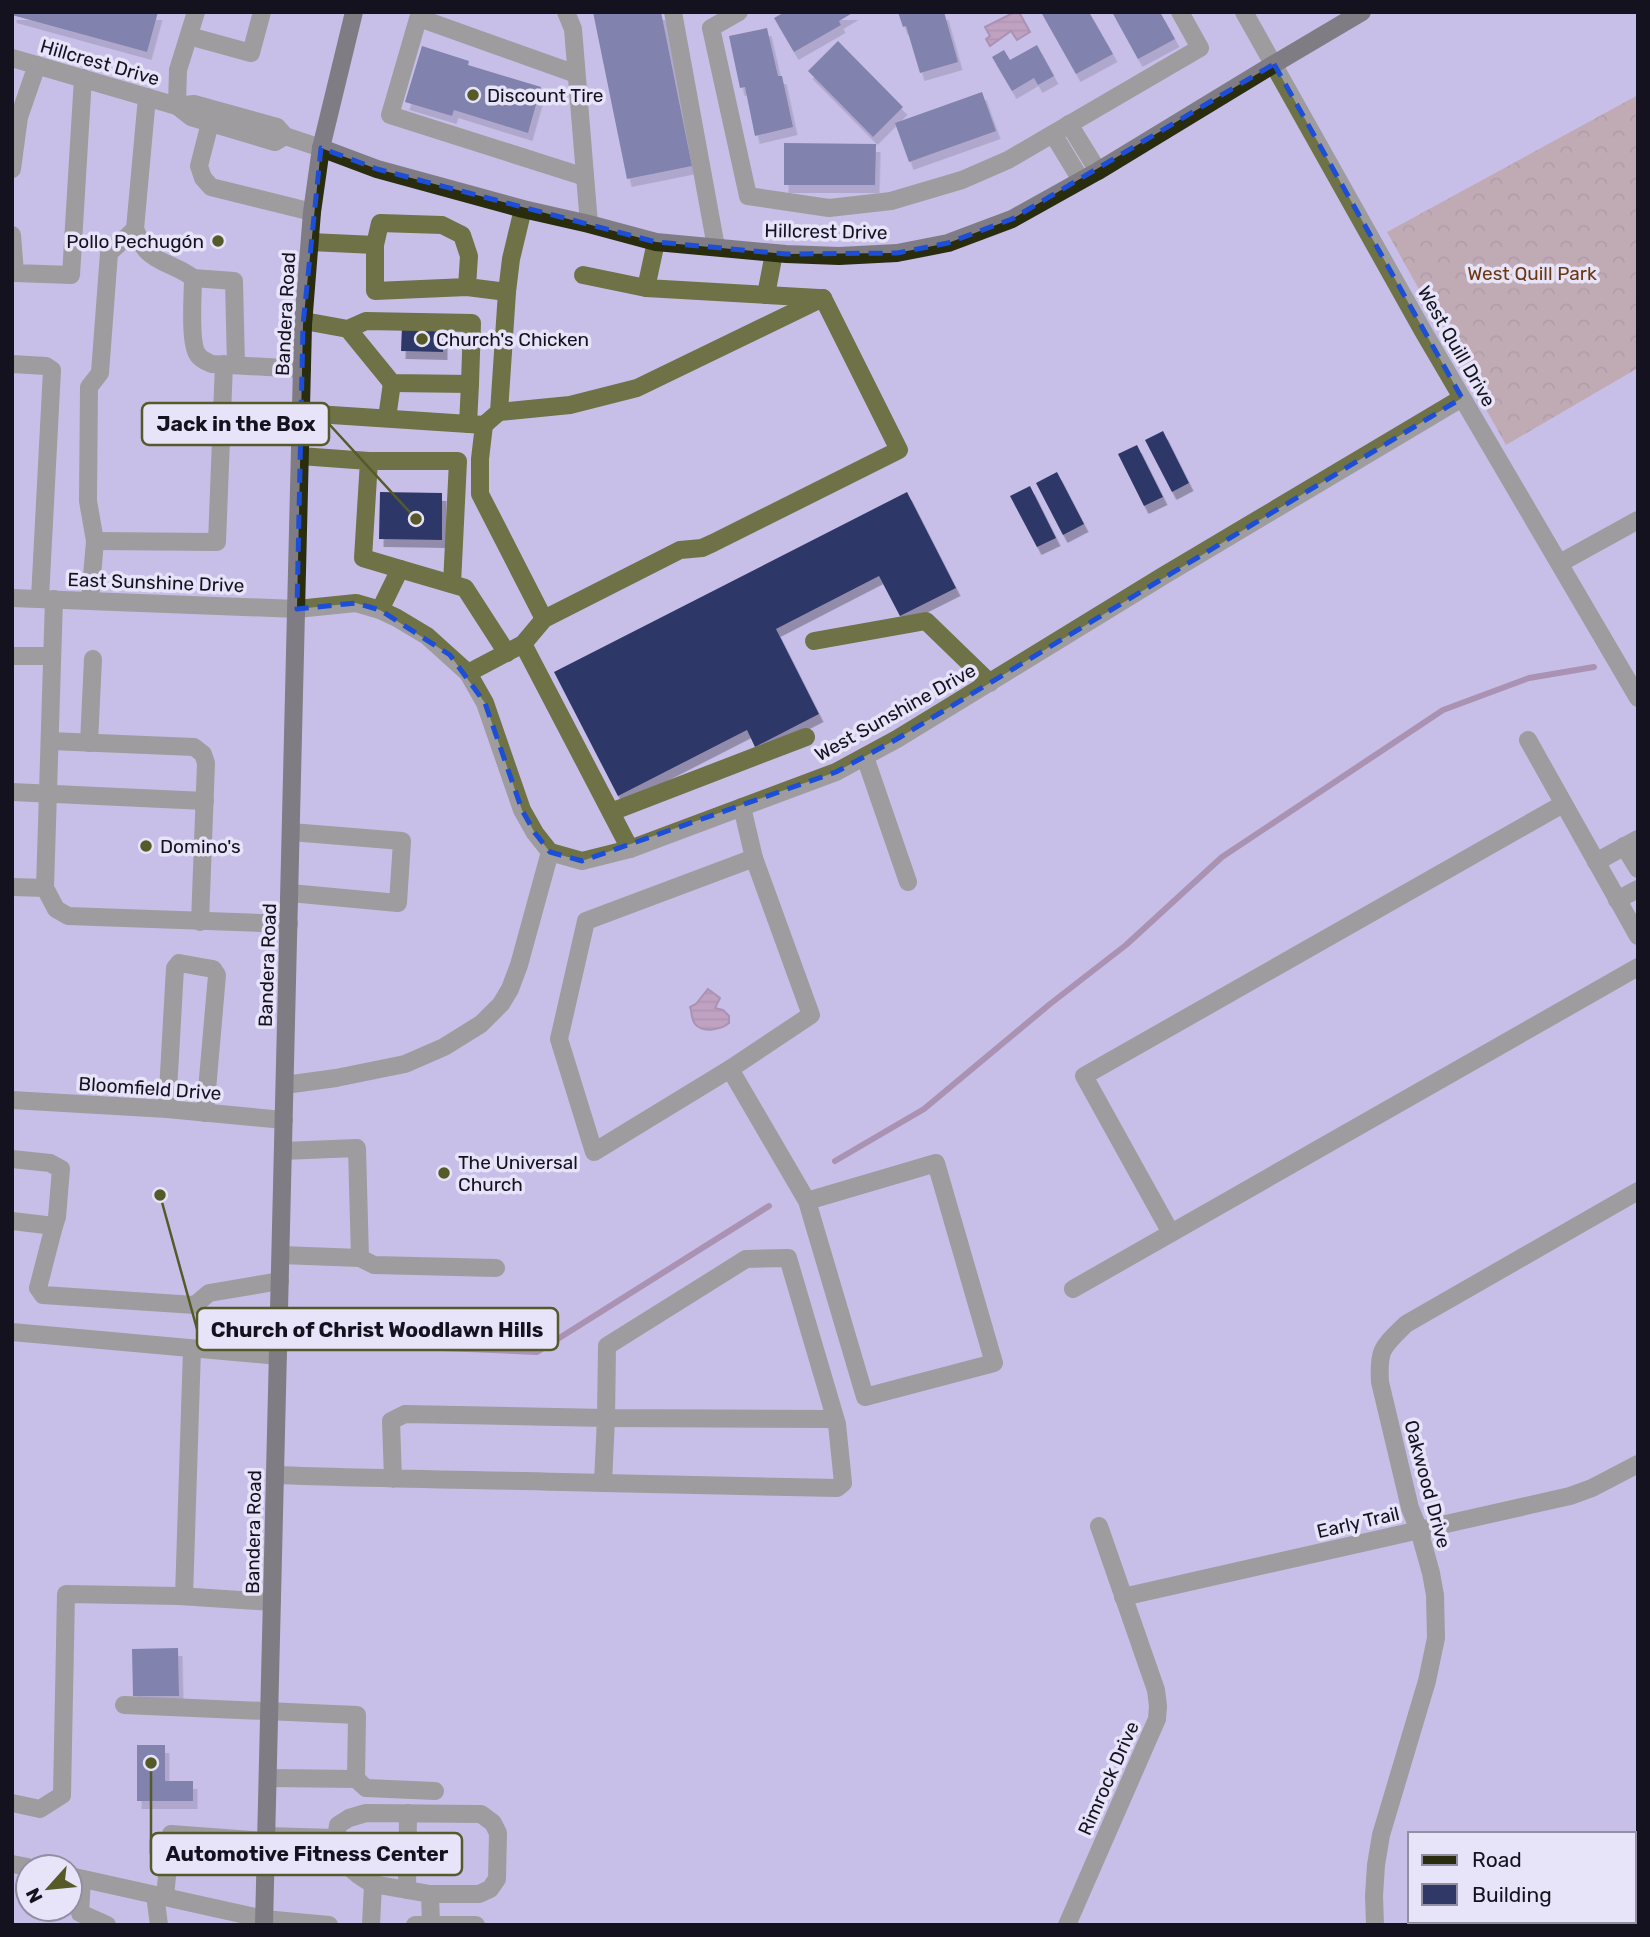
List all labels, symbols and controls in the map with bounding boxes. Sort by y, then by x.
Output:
street label: Hillcrest Drive [38,34,162,90]
place label: Discount Tire [487,84,603,107]
marker: Discount Tire [465,87,481,103]
street label: Hillcrest Drive [764,219,888,244]
place label: Pollo Pechugón [66,230,204,253]
marker: Pollo Pechugón [210,233,226,249]
street label: Bandera Road [271,252,300,376]
park label: West Quill Park [1467,262,1597,285]
street label: West Quill Drive [1413,282,1500,411]
place label: Church's Chicken [436,328,589,351]
marker: Church's Chicken [414,331,430,347]
callout: Jack in the Box [142,403,329,445]
text: Jack in the Box [156,411,316,436]
street label: East Sunshine Drive [67,568,245,597]
street label: West Sunshine Drive [811,659,980,766]
place label: Domino's [160,835,241,858]
marker: Domino's [138,838,154,854]
street label: Bandera Road [254,903,281,1027]
street label: Bloomfield Drive [78,1072,222,1105]
place label: The Universal Church [458,1151,578,1196]
marker: The Universal Church [436,1165,452,1181]
callout: Church of Christ Woodlawn Hills [197,1308,558,1350]
text: Church of Christ Woodlawn Hills [211,1317,543,1342]
street label: Oakwood Drive [1399,1418,1456,1551]
street label: Bandera Road [241,1470,266,1594]
street label: Early Trail [1314,1502,1402,1543]
street label: Rimrock Drive [1073,1718,1144,1839]
legend [1408,1832,1636,1923]
callout: Automotive Fitness Center [151,1833,462,1875]
text: Automotive Fitness Center [166,1841,449,1866]
text: Road [1472,1847,1522,1872]
north arrow [14,1853,84,1923]
text: Building [1472,1882,1552,1907]
text: N [21,1884,48,1907]

